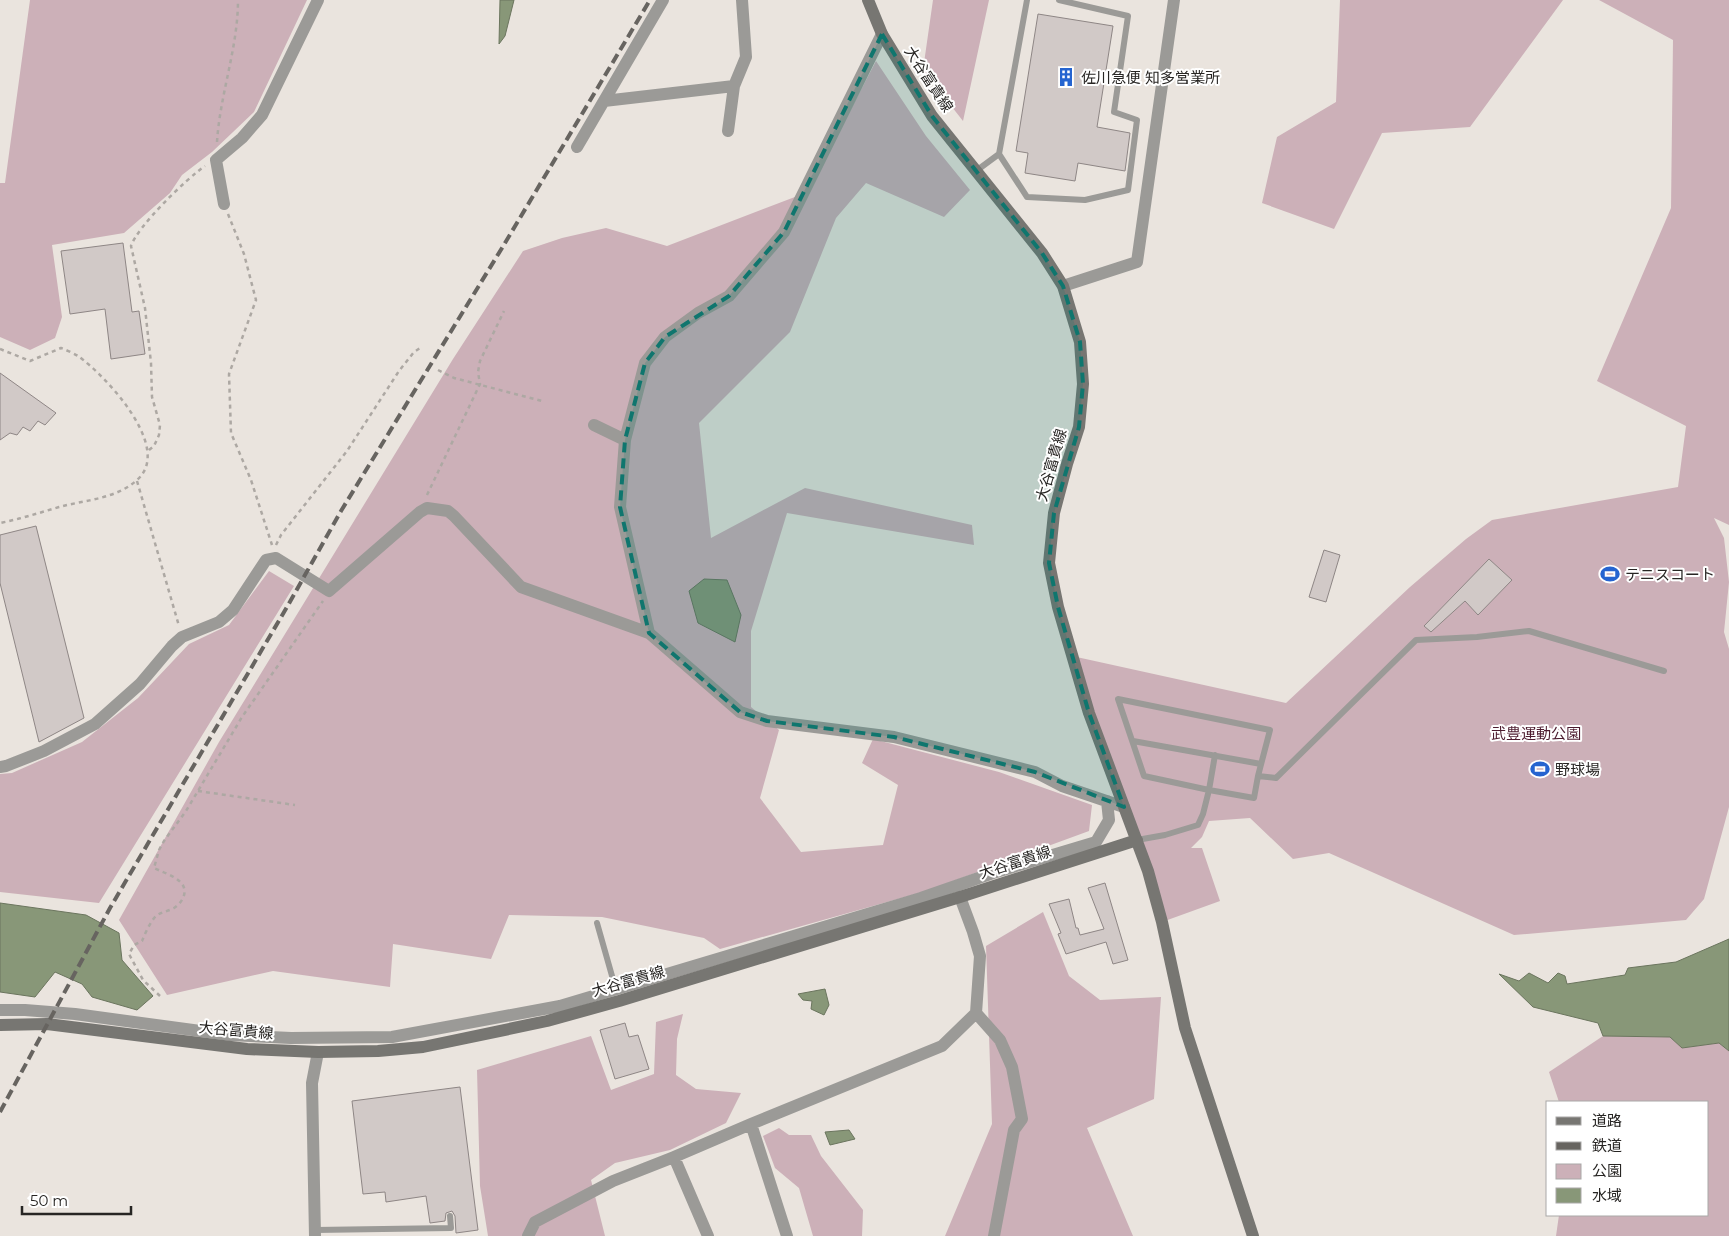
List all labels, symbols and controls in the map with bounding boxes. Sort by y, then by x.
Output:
street label: 大谷富貴線 [901,42,957,116]
building icon: 佐川急便 知多営業所 [1055,66,1077,88]
place label: 佐川急便 知多営業所 [1081,68,1220,87]
street label: 大谷富貴線 [1032,426,1070,504]
sports icon: テニスコート [1599,563,1621,585]
place label: テニスコート [1625,565,1715,584]
park label: 武豊運動公園 [1491,724,1581,743]
sports icon: 野球場 [1529,758,1551,780]
place label: 野球場 [1555,760,1600,779]
street label: 大谷富貴線 [976,841,1054,883]
street label: 大谷富貴線 [589,962,667,1000]
street label: 大谷富貴線 [198,1017,274,1043]
legend [1546,1101,1709,1216]
text: 道路 [1592,1111,1622,1130]
text: 鉄道 [1592,1136,1622,1155]
text: 公園 [1592,1161,1622,1180]
scale bar [22,1184,131,1216]
text: 水域 [1592,1186,1622,1205]
text: 50 m [30,1191,68,1210]

